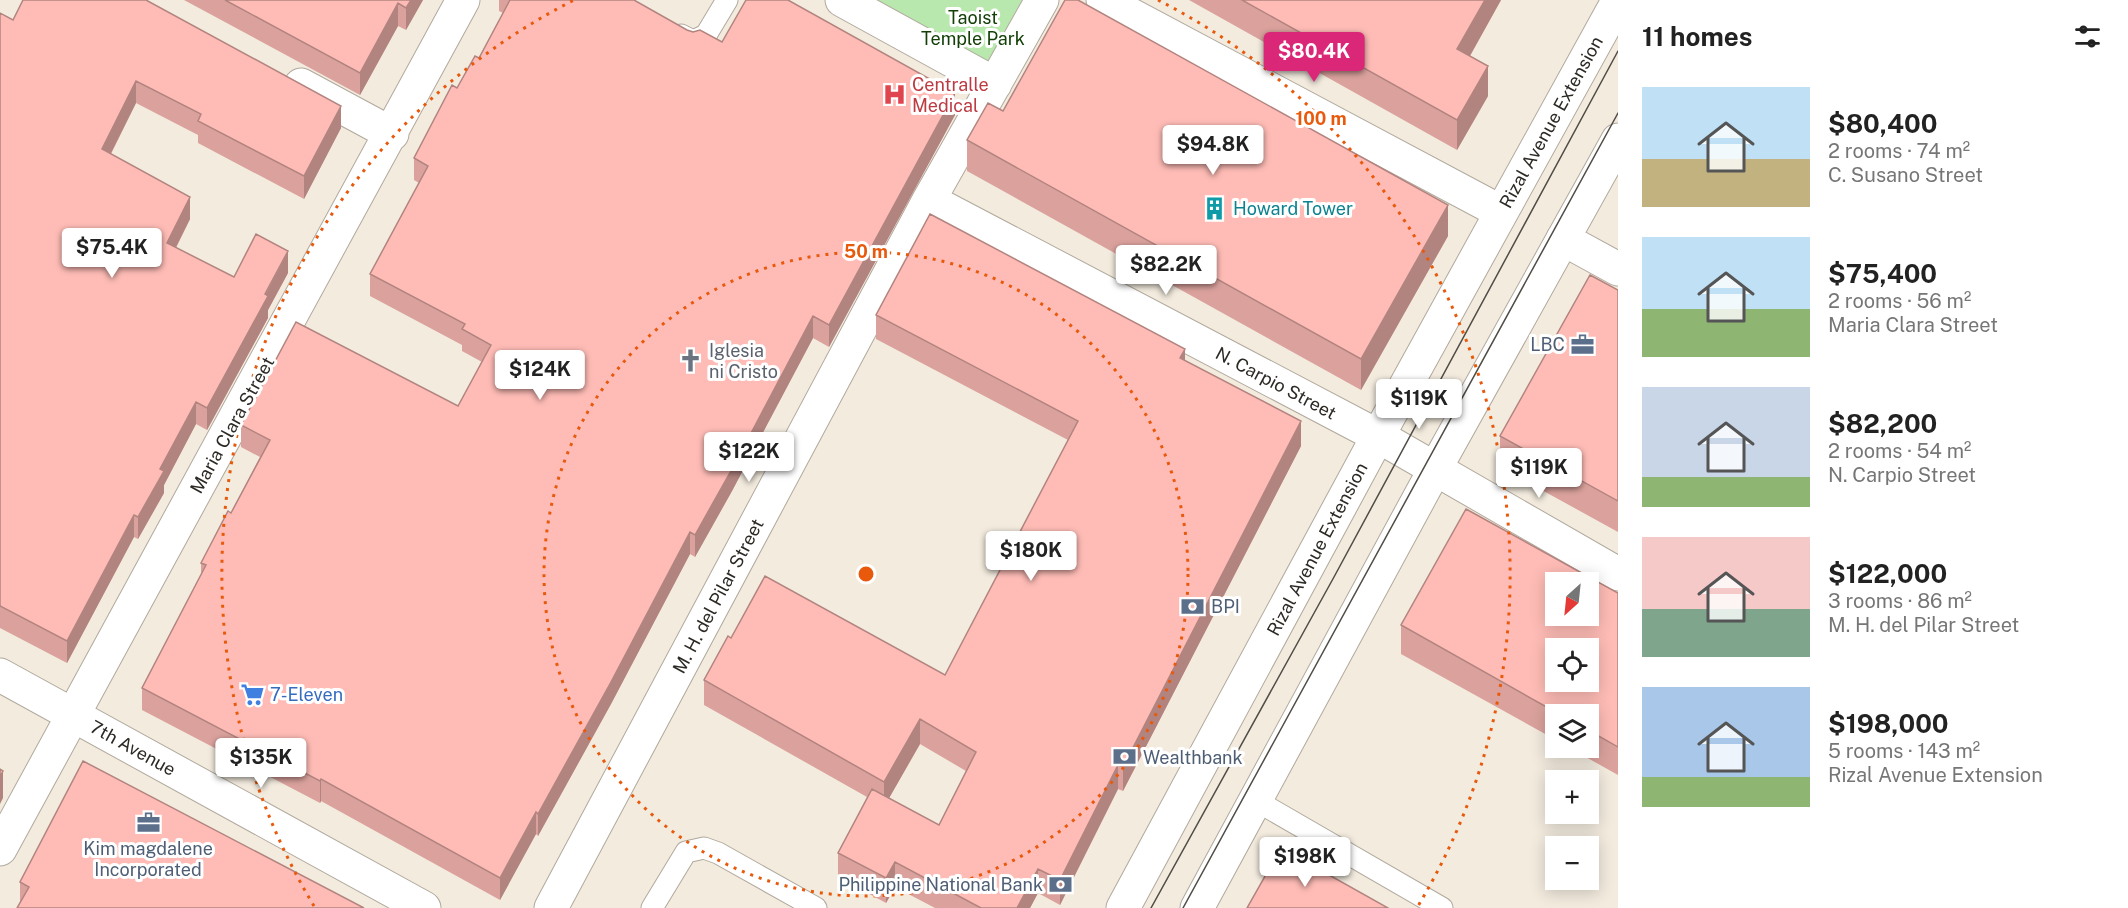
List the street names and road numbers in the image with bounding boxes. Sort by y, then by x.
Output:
street label: Rizal Avenue Extension [1495,32,1607,212]
street label: N. Carpio Street [1212,342,1340,424]
street label: Maria Clara Street [186,353,278,497]
street label: Rizal Avenue Extension [1262,459,1372,639]
street label: M. H. del Pilar Street [668,515,768,677]
street label: 7th Avenue [87,716,179,780]

